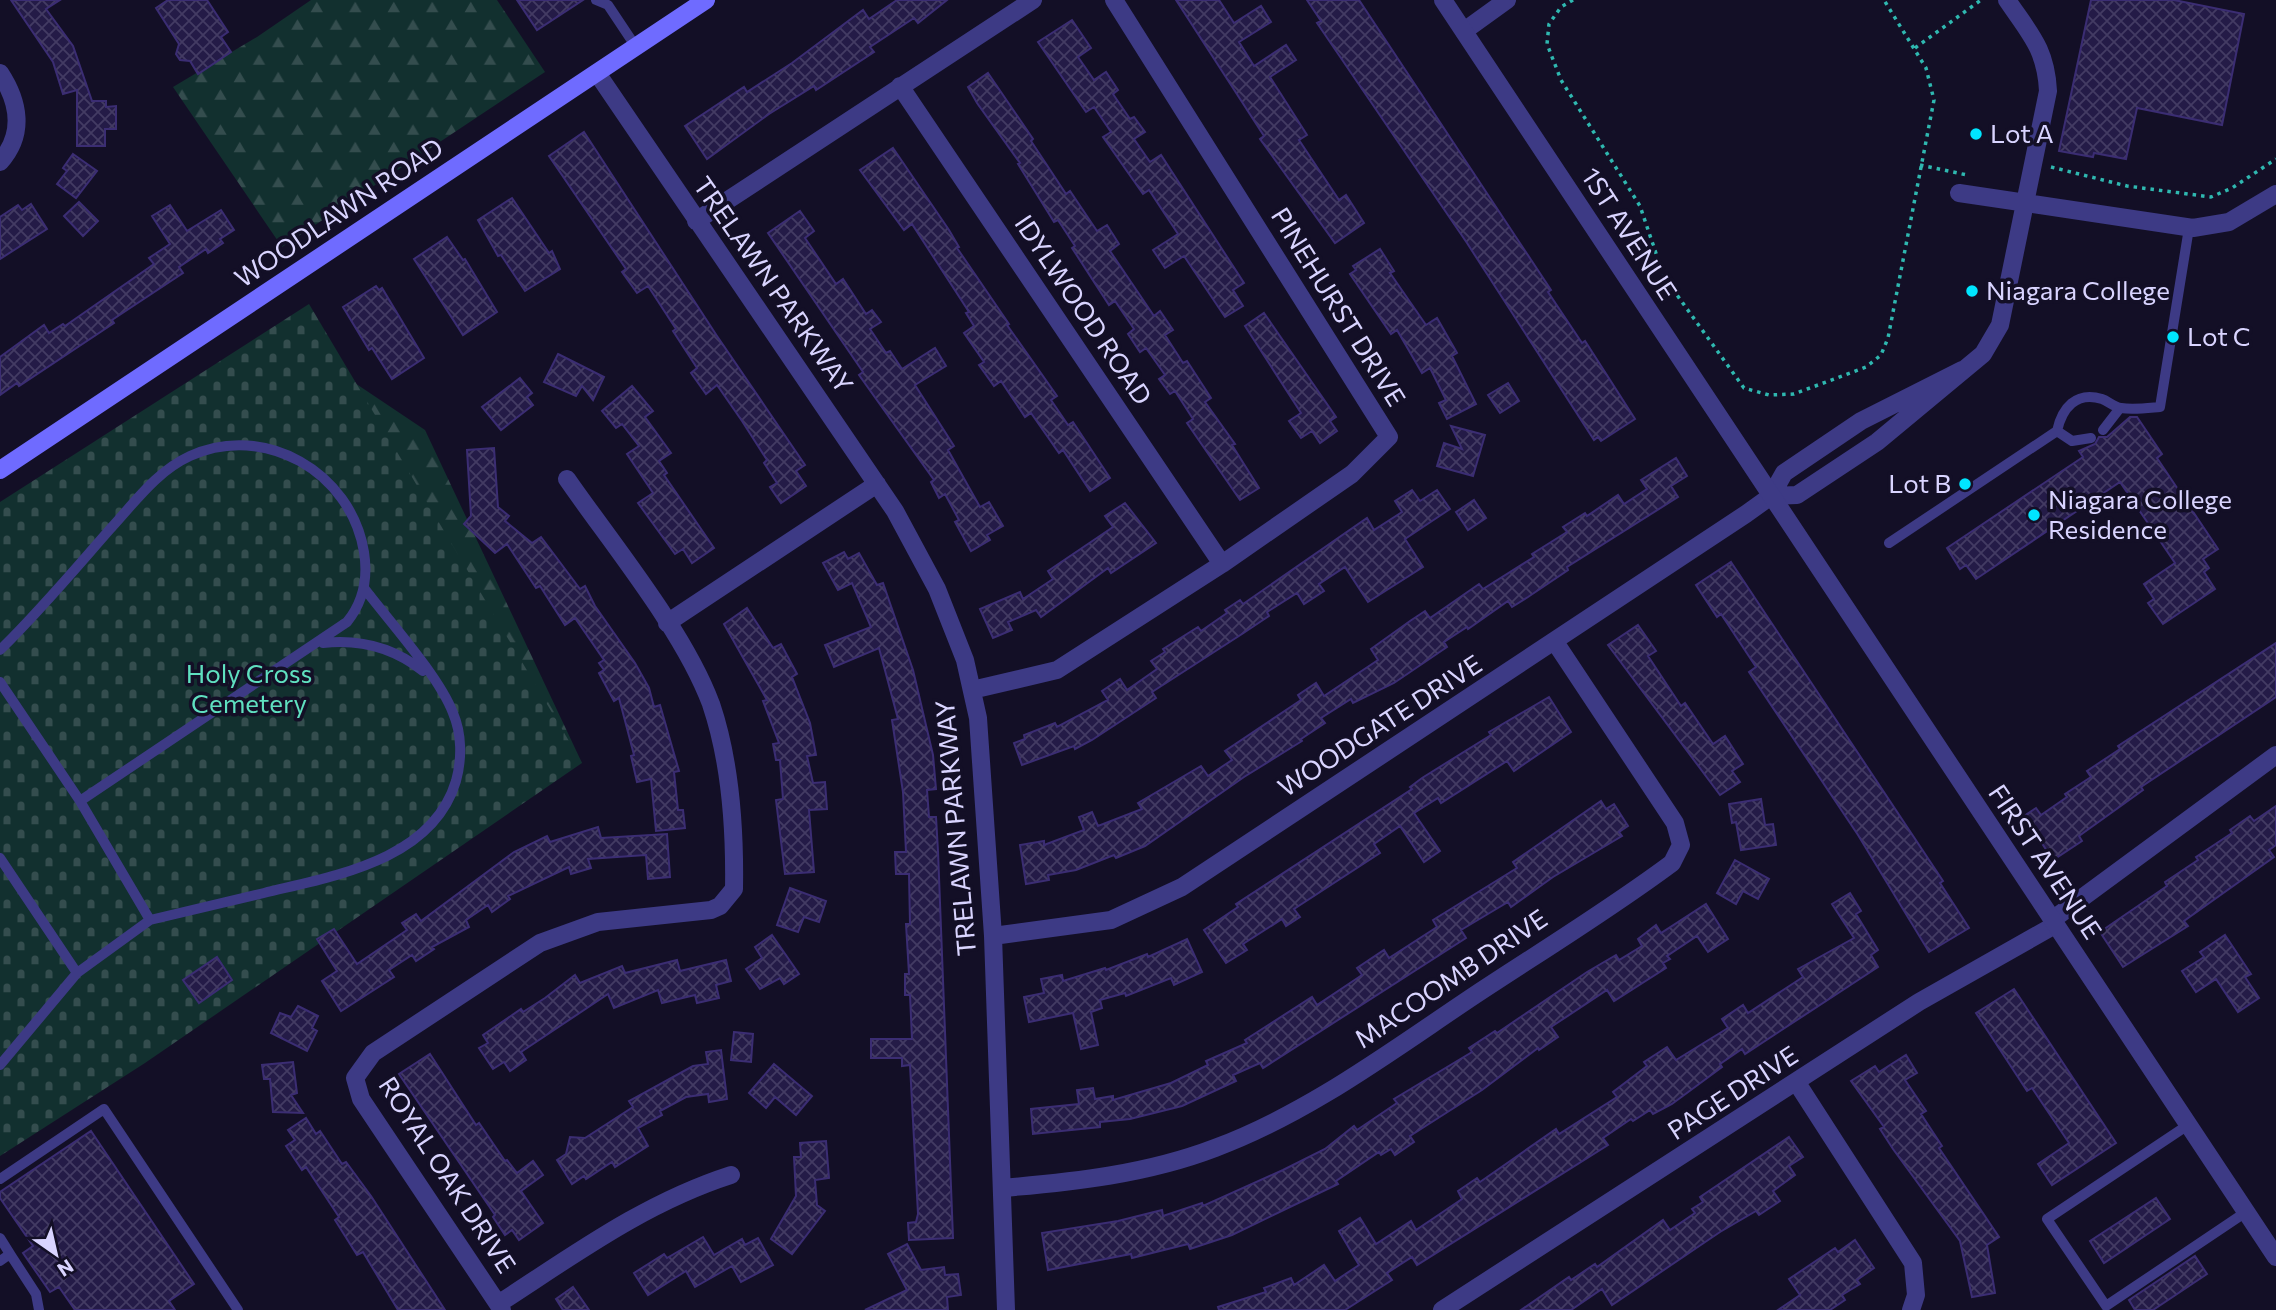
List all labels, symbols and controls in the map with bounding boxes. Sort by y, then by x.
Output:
place label: Lot A [1990,117,2054,148]
marker: Lot A [1968,126,1984,142]
street label: WOODLAWN ROAD [228,131,448,293]
street label: 1ST AVENUE [1576,161,1684,305]
street label: TRELAWN PARKWAY [688,170,861,398]
street label: PINEHURST DRIVE [1266,201,1413,411]
street label: IDYLWOOD ROAD [1009,208,1159,410]
place label: Niagara College [1986,274,2170,305]
marker: Niagara College [1964,283,1980,299]
place label: Lot C [2187,320,2251,351]
marker: Lot C [2165,329,2181,345]
place label: Lot B [1888,467,1951,498]
marker: Lot B [1957,476,1973,492]
place label: Niagara College Residence [2048,483,2232,544]
marker: Niagara College Residence [2026,507,2042,523]
street label: WOODGATE DRIVE [1272,647,1487,802]
park label: Holy Cross Cemetery [186,657,312,718]
street label: TRELAWN PARKWAY [928,699,981,957]
street label: FIRST AVENUE [1983,778,2109,944]
street label: MACOOMB DRIVE [1348,902,1552,1054]
street label: PAGE DRIVE [1661,1038,1803,1145]
street label: ROYAL OAK DRIVE [373,1070,523,1278]
north arrow [21,1219,91,1289]
text: N [53,1255,78,1282]

